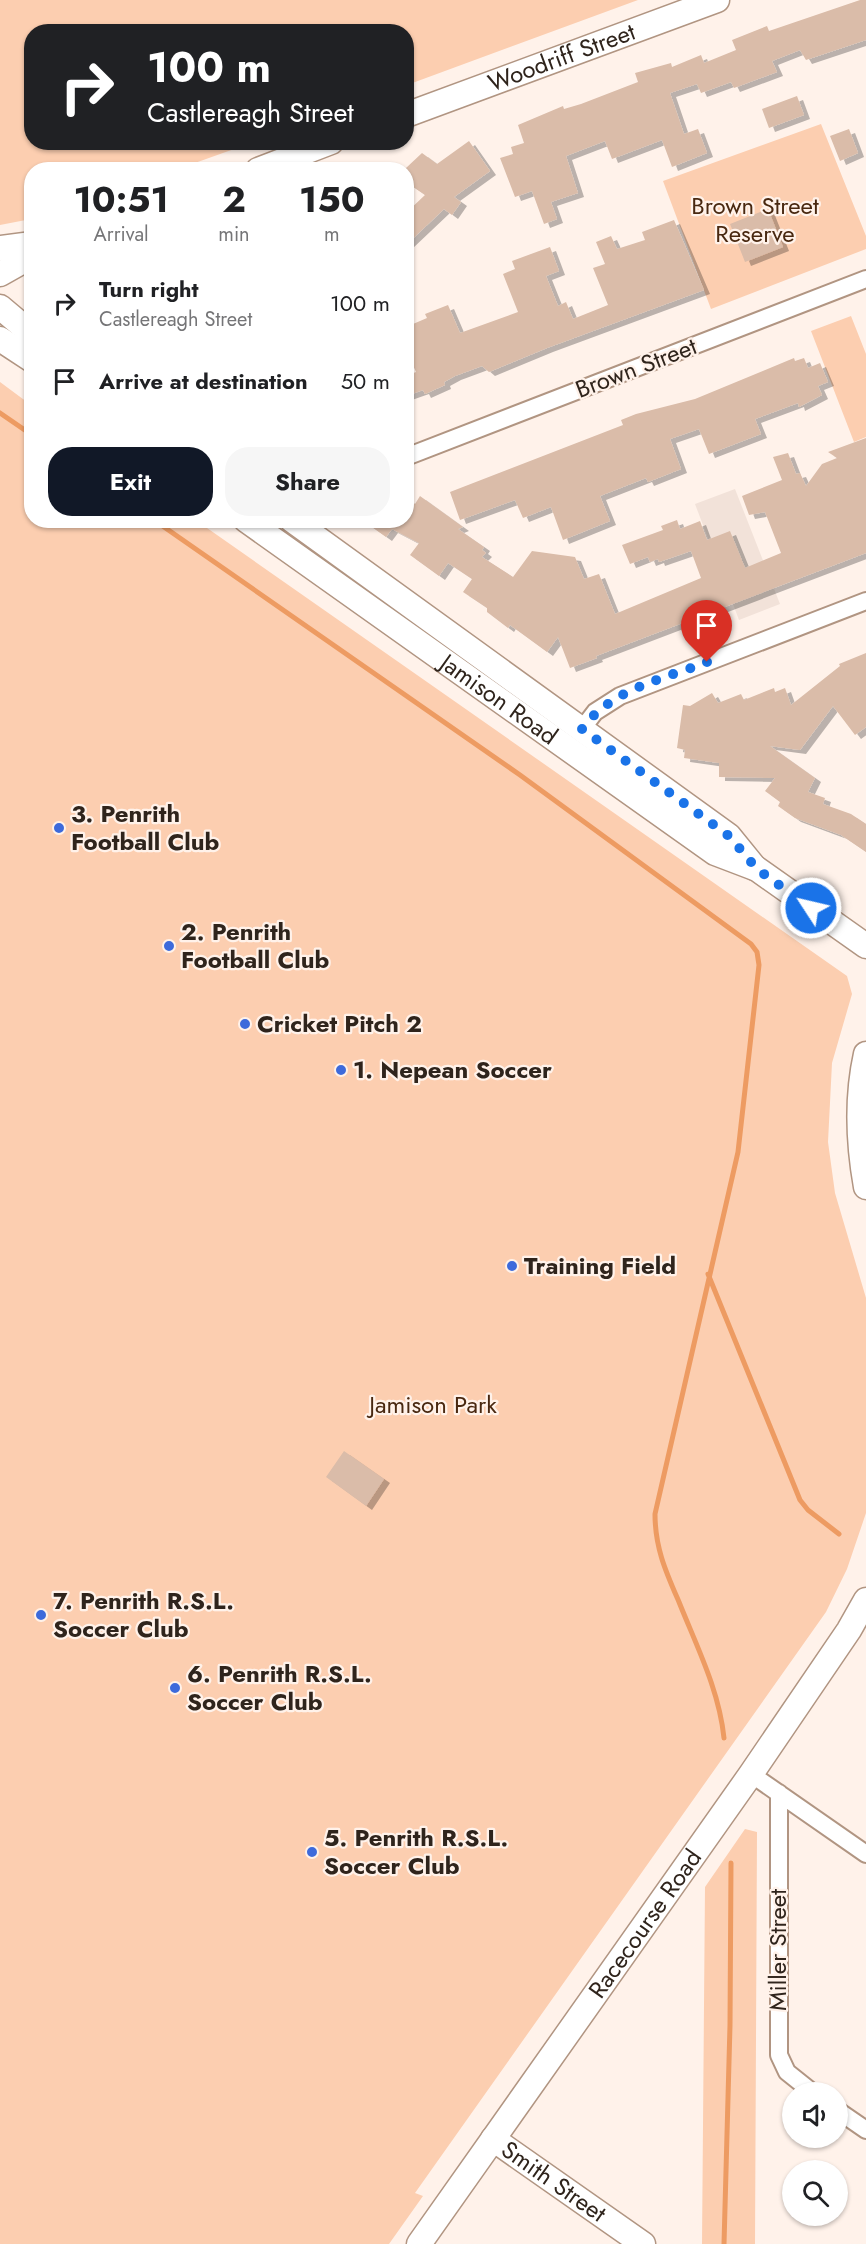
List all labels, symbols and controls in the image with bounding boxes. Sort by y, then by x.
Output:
street label: Woodriff Street [483,14,640,100]
text: 100 m [147,37,271,98]
icon: right [48,48,126,126]
text: Castlereagh Street [147,93,354,132]
text: 10:51 [74,173,169,225]
text: 2 [222,173,246,225]
text: 150 [299,173,365,225]
park label: Brown Street Reserve [691,188,819,251]
text: Arrival [94,220,149,249]
text: min [218,220,250,249]
text: m [324,220,340,249]
text: Turn right [99,273,199,305]
icon: right [48,287,81,320]
text: 100 m [330,287,390,319]
text: Castlereagh Street [99,305,252,334]
street label: Brown Street [570,328,702,407]
icon: arrive [48,365,81,398]
text: Arrive at destination [99,365,308,397]
text: 50 m [341,365,390,397]
button: Exit [48,447,213,516]
button: Share [225,447,390,516]
pin [681,600,732,662]
icon: arrive [690,609,723,642]
street label: Jamison Road [431,643,565,753]
place label: 3. Penrith Football Club [71,796,220,859]
marker: 3. Penrith Football Club [52,821,66,835]
position arrow [779,876,843,940]
place label: 2. Penrith Football Club [181,914,330,977]
marker: 2. Penrith Football Club [162,939,176,953]
place label: Cricket Pitch 2 [257,1006,422,1041]
marker: Cricket Pitch 2 [238,1017,252,1031]
place label: 1. Nepean Soccer [353,1052,552,1087]
marker: 1. Nepean Soccer [334,1063,348,1077]
place label: Training Field [524,1248,676,1283]
marker: Training Field [505,1259,519,1273]
park label: Jamison Park [366,1387,497,1422]
place label: 7. Penrith R.S.L. Soccer Club [53,1583,234,1646]
marker: 7. Penrith R.S.L. Soccer Club [34,1608,48,1622]
place label: 6. Penrith R.S.L. Soccer Club [187,1656,372,1719]
marker: 6. Penrith R.S.L. Soccer Club [168,1681,182,1695]
place label: 5. Penrith R.S.L. Soccer Club [324,1820,508,1883]
street label: Racecourse Road [580,1842,710,2005]
marker: 5. Penrith R.S.L. Soccer Club [305,1845,319,1859]
street label: Miller Street [760,1889,795,2011]
map controls [782,2082,848,2226]
button: sound [782,2082,848,2148]
street label: Smith Street [494,2132,614,2230]
button: search [782,2160,848,2226]

